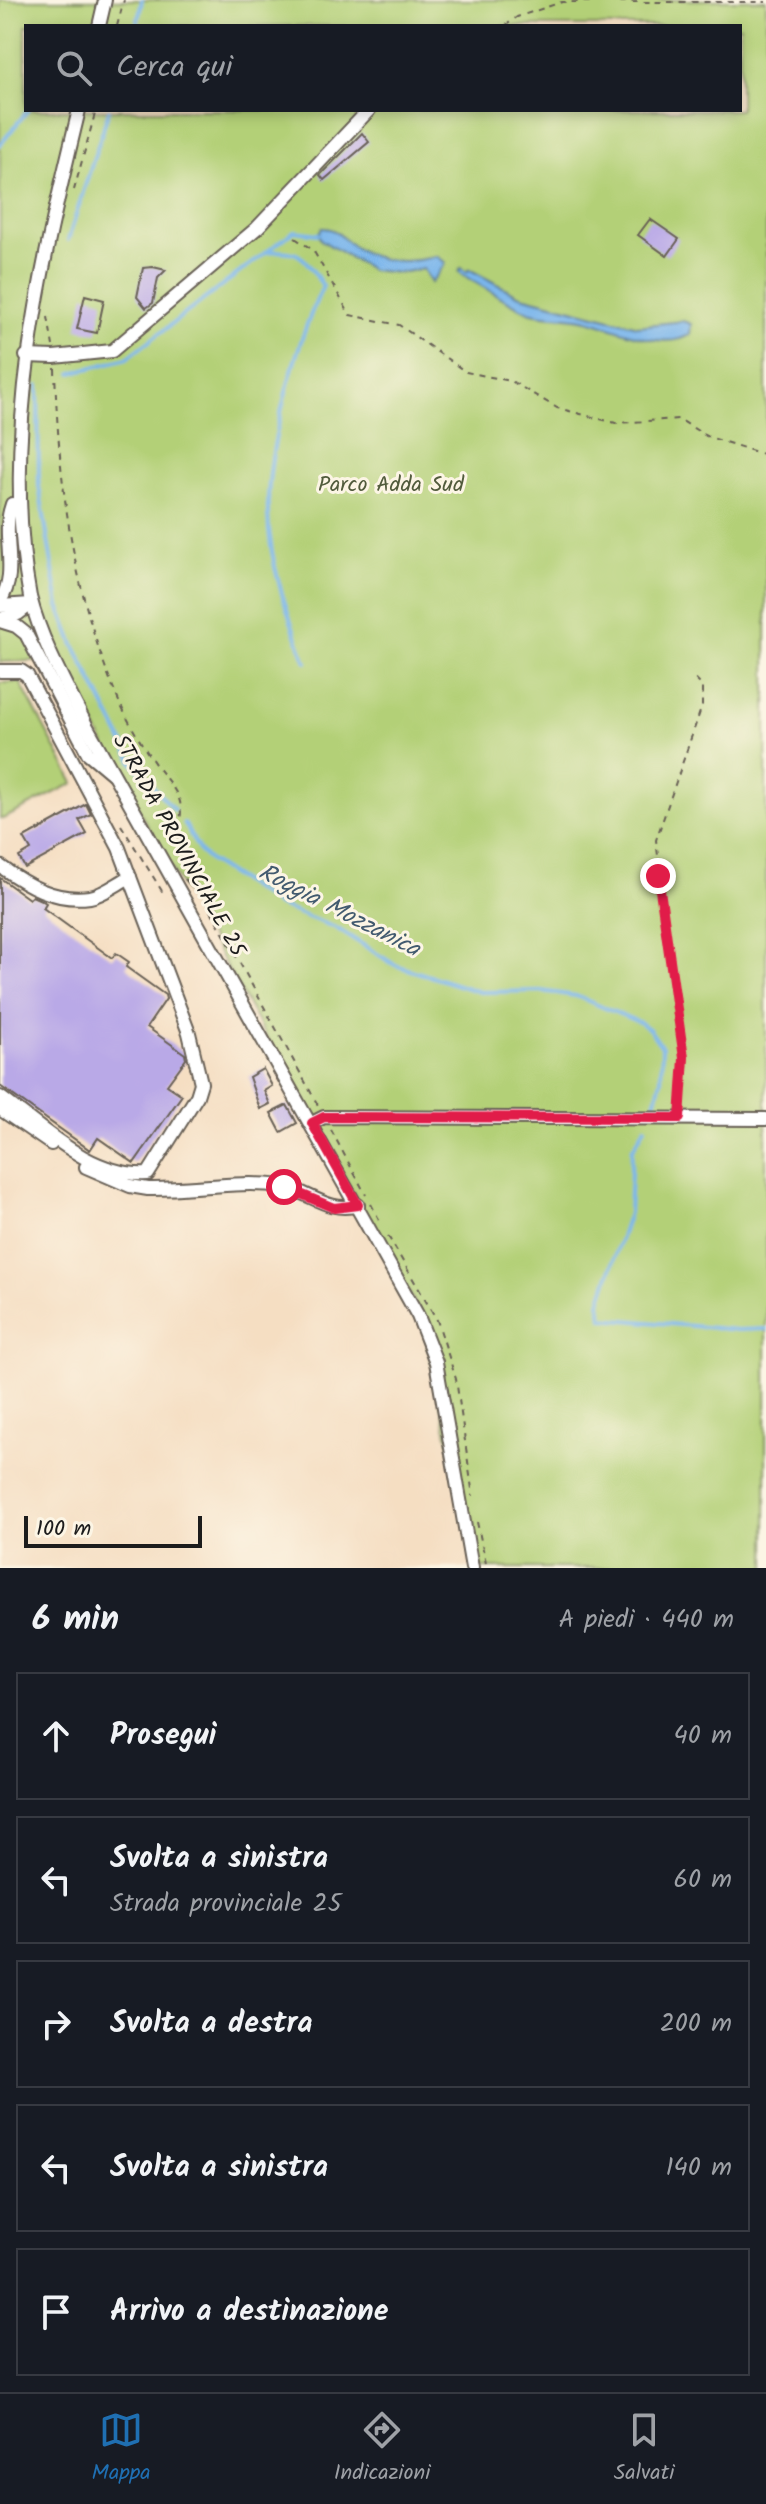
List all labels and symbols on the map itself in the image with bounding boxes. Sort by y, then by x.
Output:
park label: Parco Adda Sud [318,468,465,503]
street label: STRADA PROVINCIALE 25 [102,728,254,965]
water label: Roggia Mozzanica [251,853,428,969]
route end [640,858,676,894]
route start [266,1169,302,1205]
scale bar [24,1512,202,1548]

